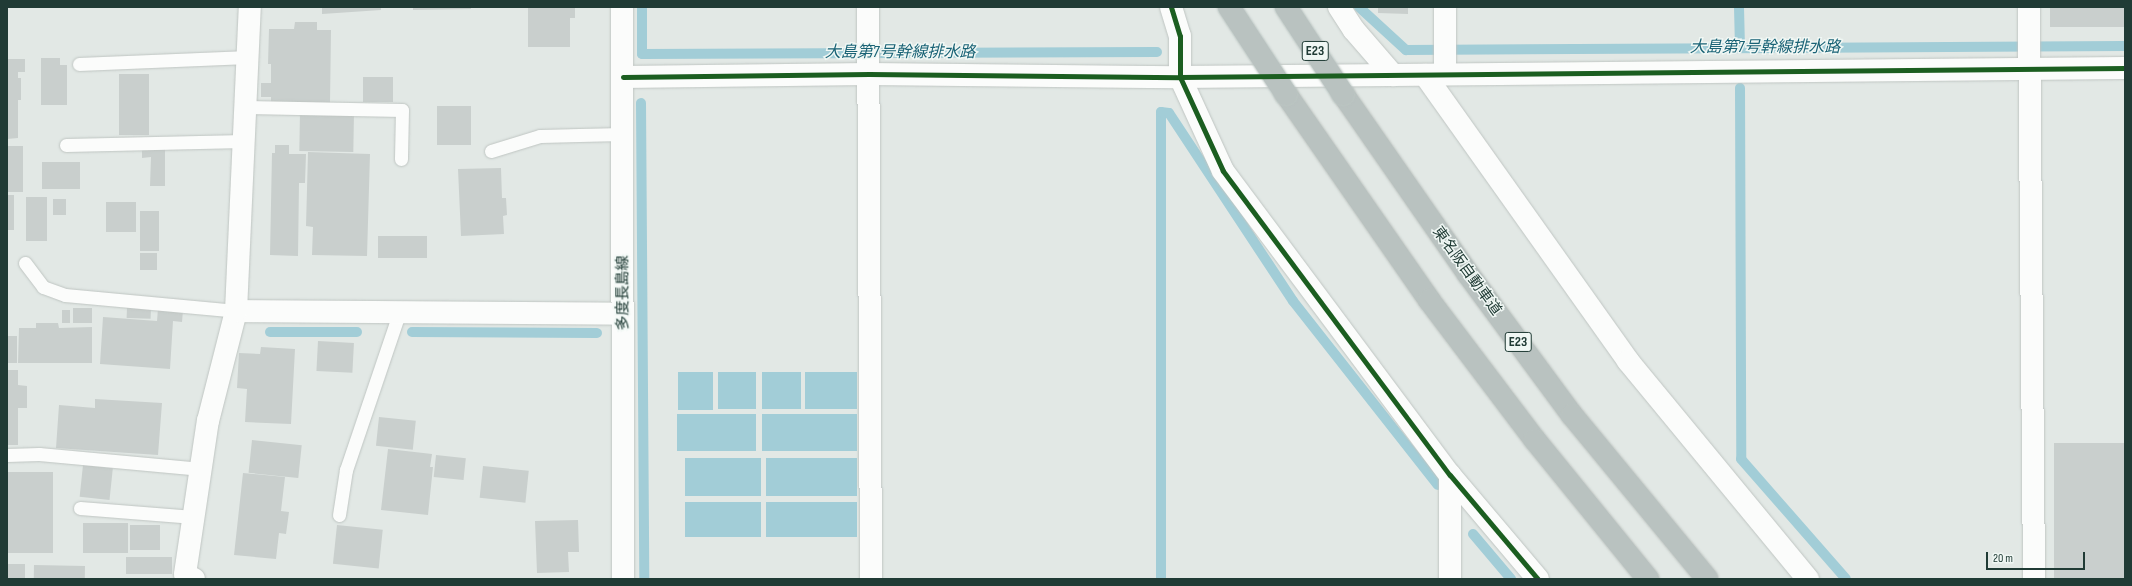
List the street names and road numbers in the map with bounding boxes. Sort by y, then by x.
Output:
road number: E23 [1301,39,1329,63]
street label: 東名阪自動車道 [1429,223,1505,319]
street label: 多度長島線 [614,256,632,330]
road number: E23 [1504,330,1532,354]

